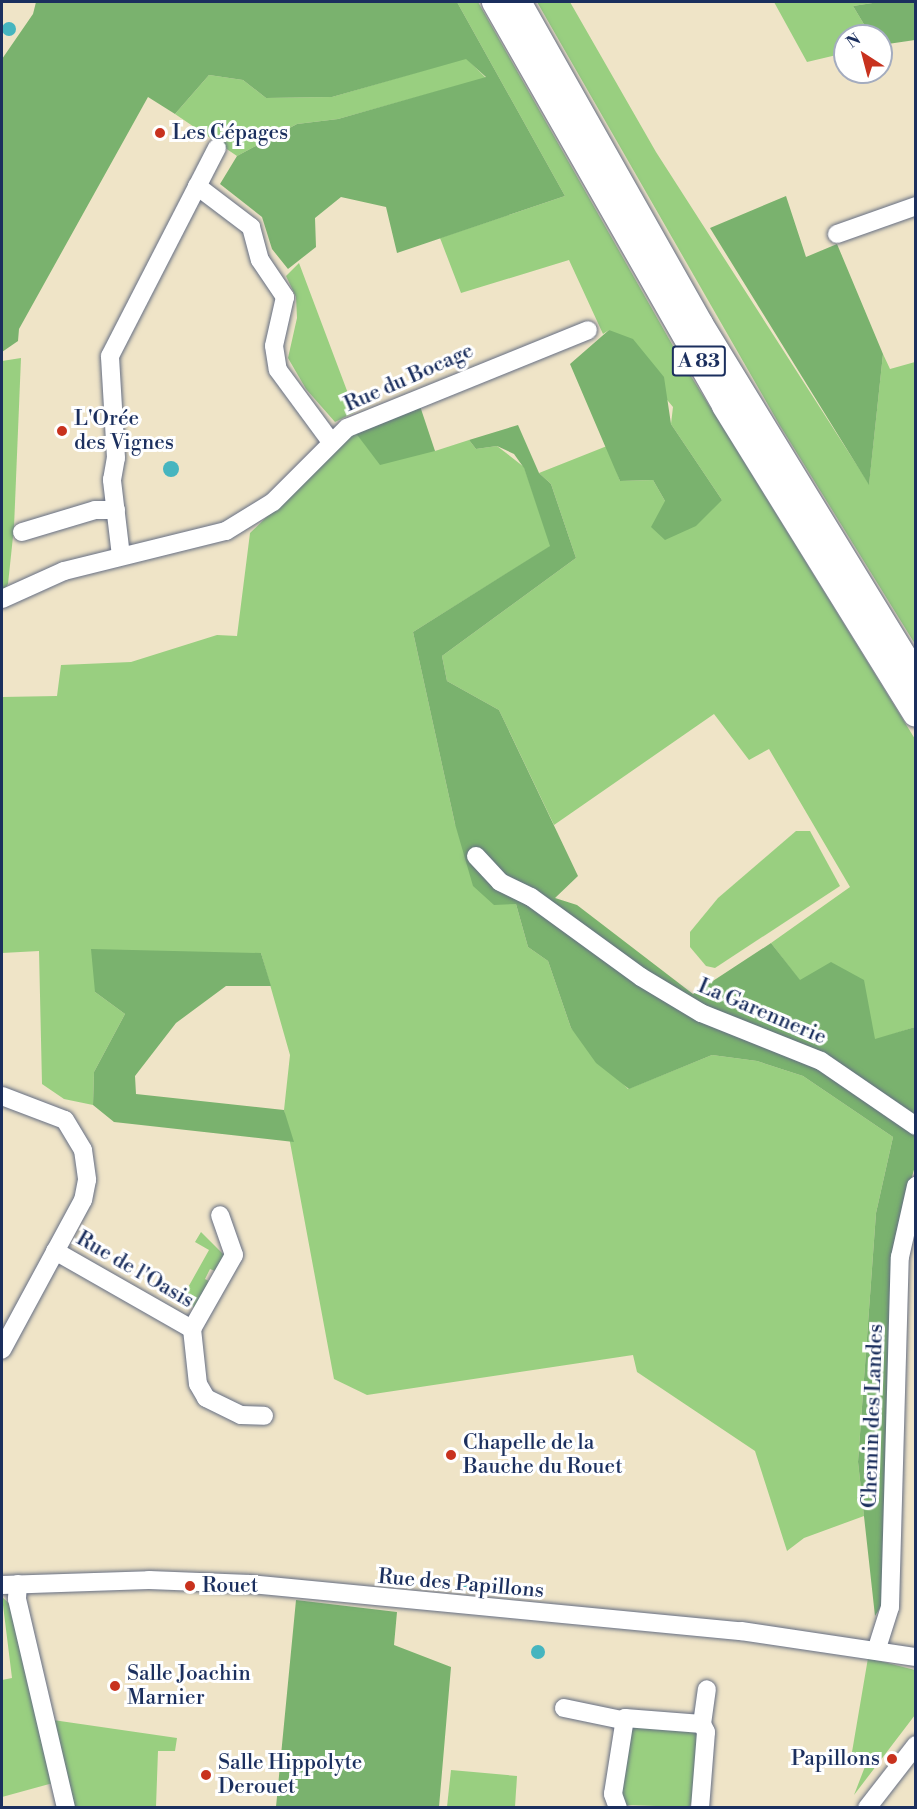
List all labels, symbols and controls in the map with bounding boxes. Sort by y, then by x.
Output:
north arrow [833,24,893,84]
text: N [843,29,865,53]
place label: Les Cépages [172,120,288,146]
marker: Les Cépages [153,126,167,140]
street label: Rue du Bocage [341,338,477,418]
road number: A 83 [670,344,728,378]
place label: L'Orée des Vignes [74,406,174,456]
marker: L'Orée des Vignes [55,424,69,438]
street label: La Garennerie [694,974,830,1050]
street label: Rue de l'Oasis [72,1226,198,1314]
street label: Chemin des Landes [857,1323,889,1509]
place label: Chapelle de la Bauche du Rouet [463,1430,623,1480]
marker: Chapelle de la Bauche du Rouet [444,1448,458,1462]
street label: Rue des Papillons [377,1564,545,1604]
place label: Rouet [202,1573,258,1599]
marker: Rouet [183,1579,197,1593]
place label: Salle Joachin Marnier [127,1661,251,1711]
marker: Salle Joachin Marnier [108,1679,122,1693]
place label: Papillons [791,1746,880,1772]
place label: Salle Hippolyte Derouet [218,1750,362,1800]
marker: Papillons [885,1752,899,1766]
marker: Salle Hippolyte Derouet [199,1768,213,1782]

